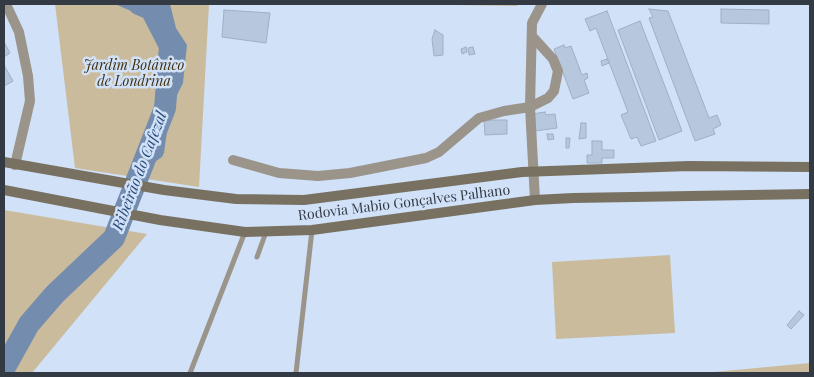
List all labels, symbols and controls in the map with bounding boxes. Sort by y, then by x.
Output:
park label: Jardim Botânico de Londrina [84,58,184,90]
water label: Ribeirão do Cafezal [109,109,171,233]
street label: Rodovia Mabio Gonçalves Palhano [297,182,511,224]

